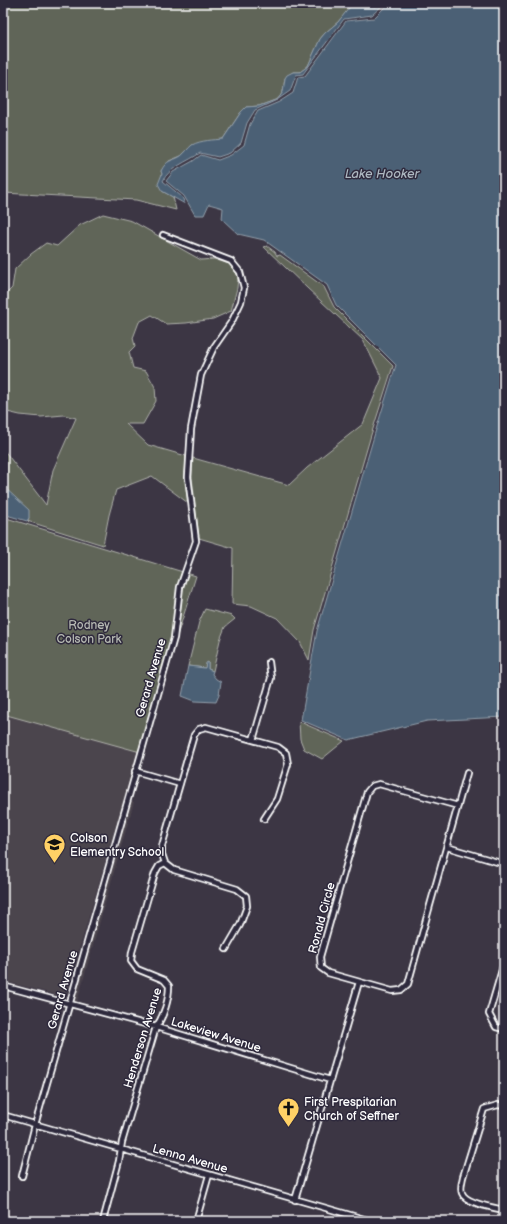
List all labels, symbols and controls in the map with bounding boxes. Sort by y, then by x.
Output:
water label: Lake Hooker [345,166,421,182]
park label: Rodney Colson Park [57,618,122,647]
street label: Gerard Avenue [133,637,169,719]
place label: Colson Elementry School [70,831,164,860]
school or university icon: Colson Elementry School [41,832,67,865]
street label: Ronald Circle [305,881,339,955]
street label: Gerard Avenue [45,949,81,1031]
street label: Henderson Avenue [121,986,165,1090]
street label: Lakeview Avenue [169,1014,263,1056]
place label: First Prespitarian Church of Seffner [304,1095,399,1124]
church icon: First Prespitarian Church of Seffner [275,1096,301,1129]
street label: Lenna Avenue [151,1141,229,1177]

